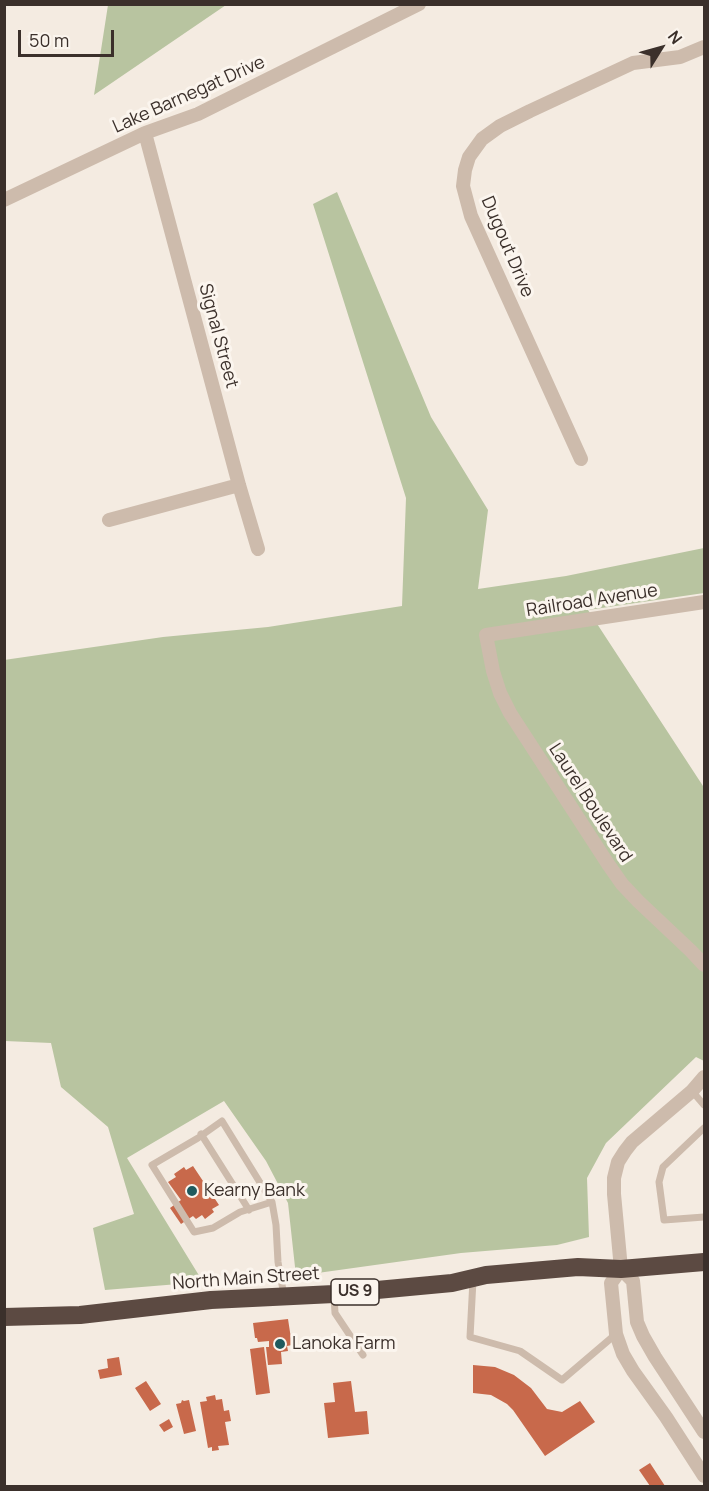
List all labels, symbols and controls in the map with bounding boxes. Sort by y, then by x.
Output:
scale bar [21,18,117,56]
north arrow [631,18,691,78]
text: N [663,26,688,48]
text: 50 m [29,28,69,52]
street label: Lake Barnegat Drive [110,52,268,138]
street label: Dugout Drive [476,193,538,301]
street label: Signal Street [194,281,242,391]
street label: Railroad Avenue [525,580,659,622]
street label: Laurel Boulevard [544,740,636,866]
place label: Kearny Bank [204,1180,305,1202]
marker: Kearny Bank [185,1184,199,1198]
street label: North Main Street [172,1263,320,1295]
road number: US 9 [331,1279,379,1305]
place label: Lanoka Farm [292,1333,395,1355]
marker: Lanoka Farm [273,1337,287,1351]

